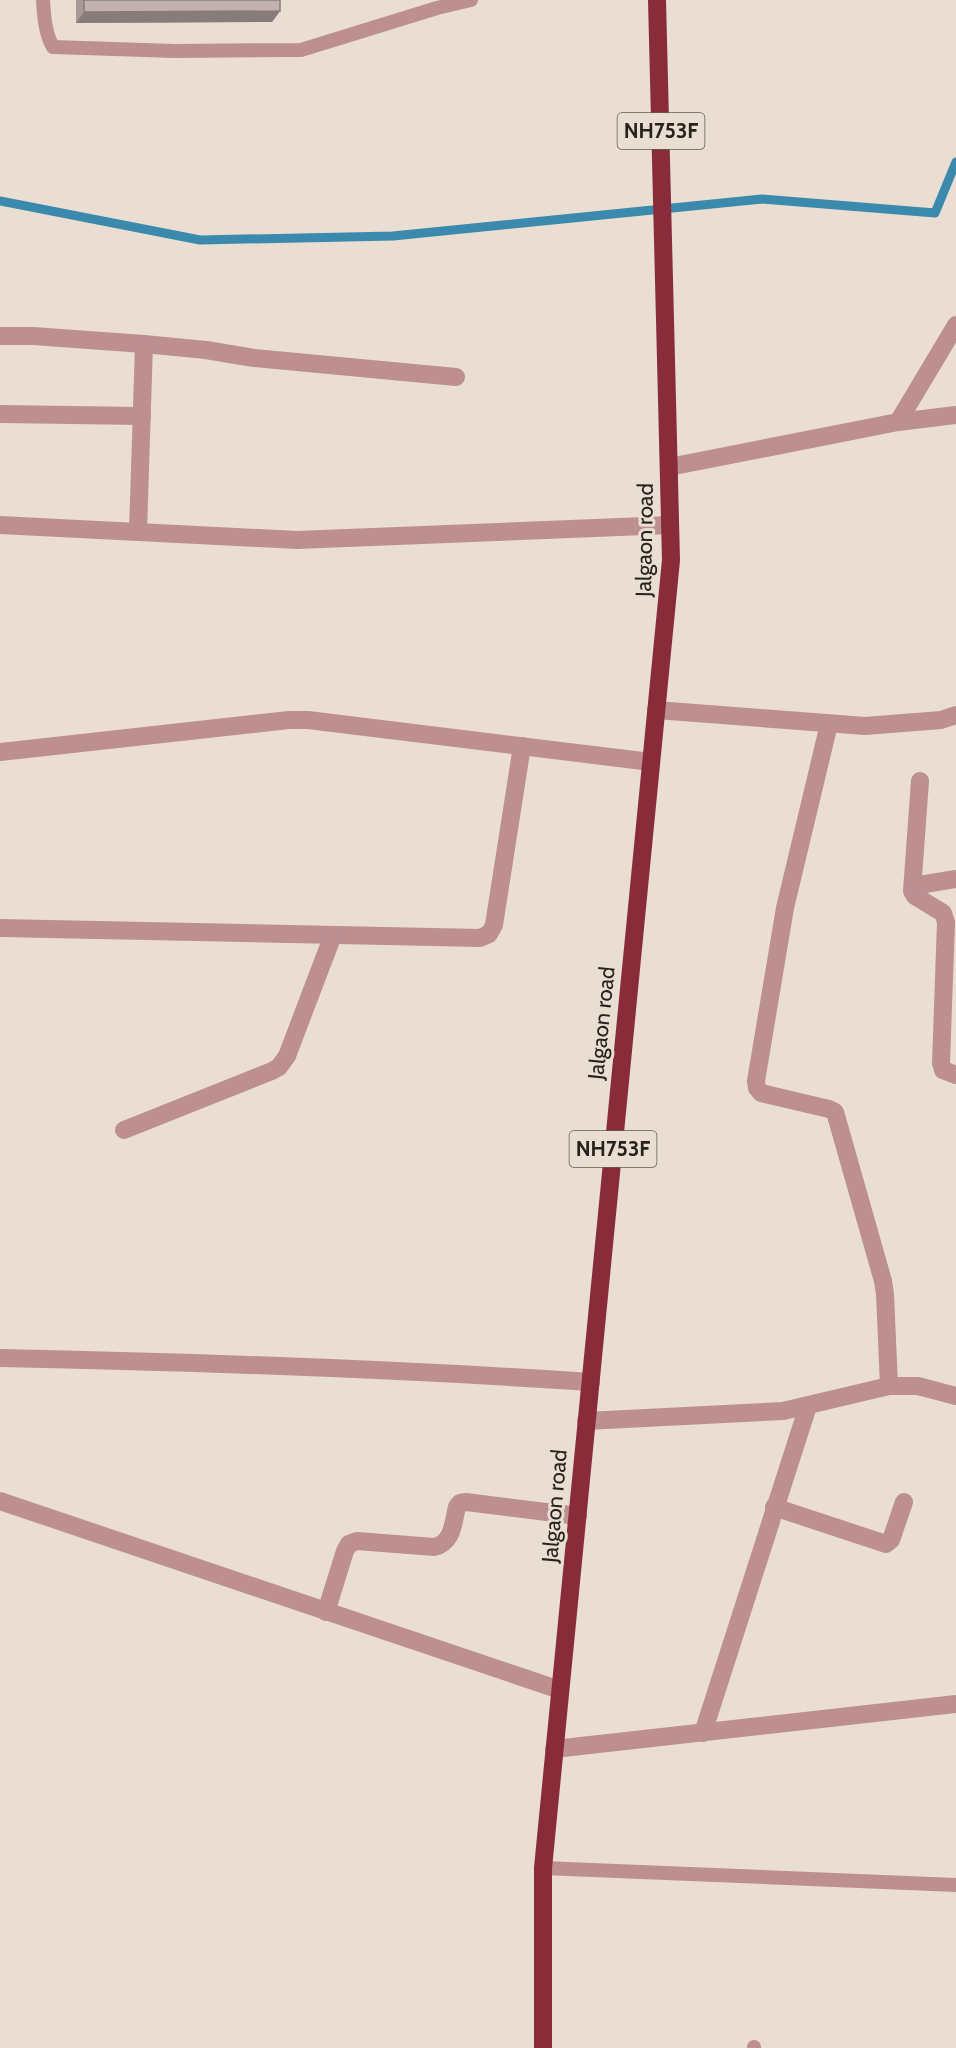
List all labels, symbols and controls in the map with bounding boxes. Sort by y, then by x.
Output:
road number: NH753F [618,113,704,149]
street label: Jalgaon road [630,483,659,598]
street label: Jalgaon road [582,965,621,1082]
road number: NH753F [570,1131,656,1167]
street label: Jalgaon road [536,1448,573,1565]

